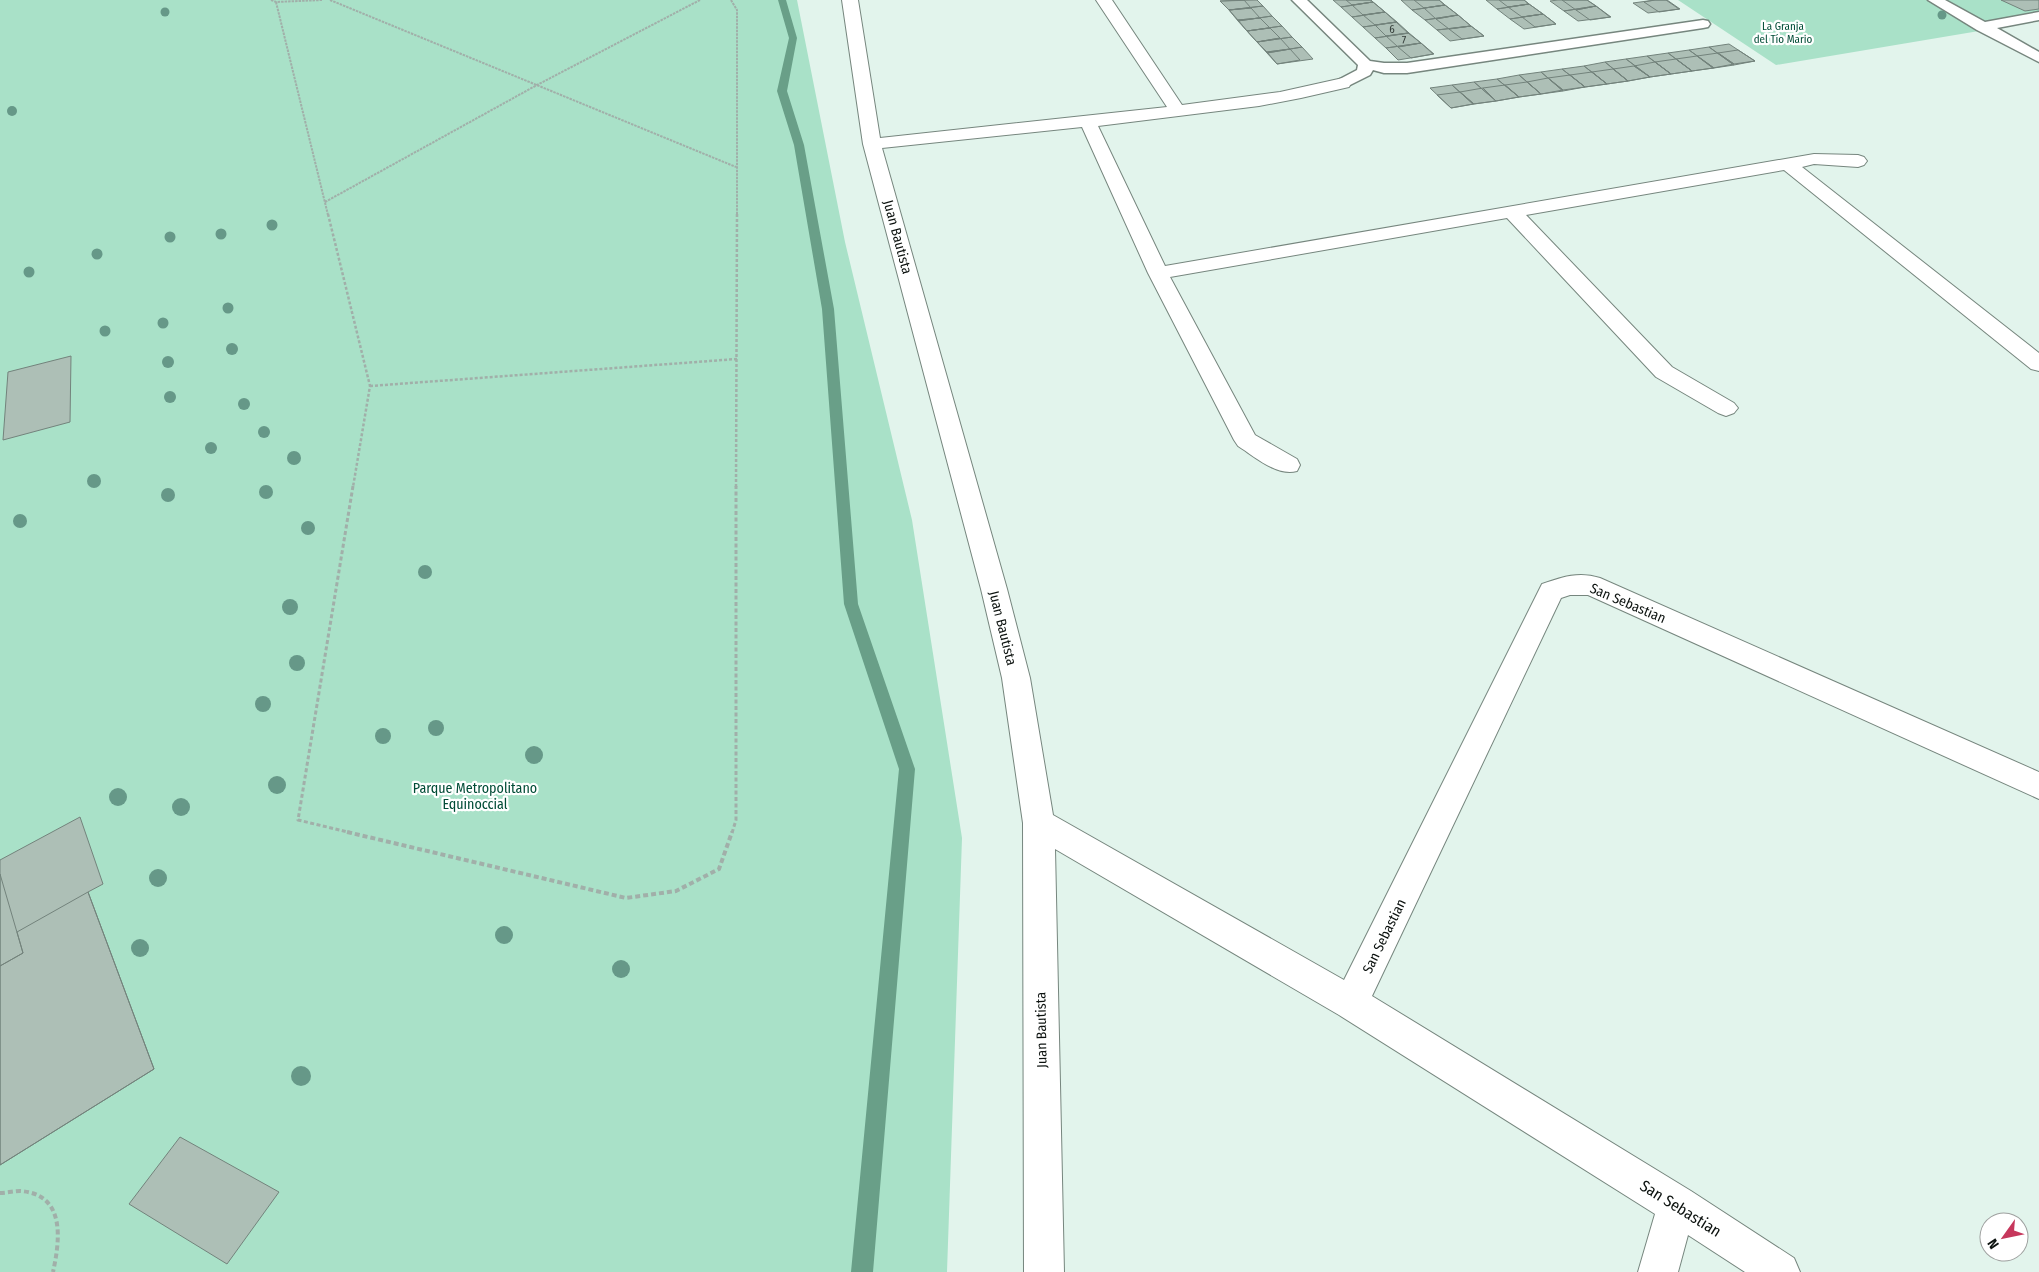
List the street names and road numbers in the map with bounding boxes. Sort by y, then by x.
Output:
street label: Juan Bautista [879,198,916,276]
street label: San Sebastian [1587,580,1668,627]
street label: Juan Bautista [985,589,1020,667]
street label: San Sebastian [1359,896,1410,976]
street label: Juan Bautista [1032,992,1051,1068]
street label: San Sebastian [1637,1176,1725,1241]

